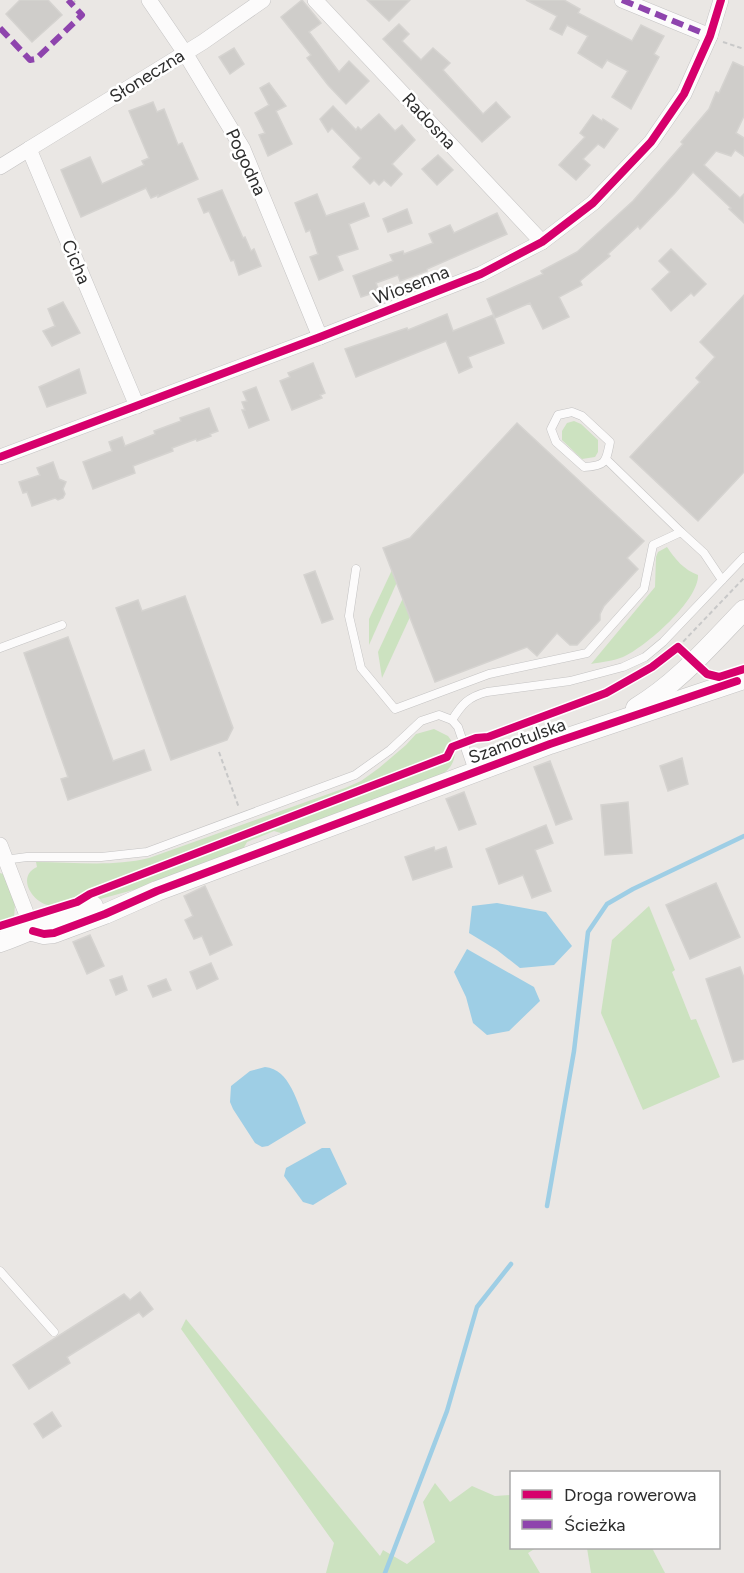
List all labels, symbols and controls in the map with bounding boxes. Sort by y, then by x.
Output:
street label: Słoneczna [105,44,189,108]
street label: Radosna [397,88,461,154]
street label: Pogodna [221,125,271,199]
street label: Cicha [57,236,95,288]
street label: Wiosenna [370,261,452,309]
street label: Szamotulska [465,713,569,769]
legend [510,1471,720,1549]
text: Droga rowerowa [564,1484,696,1506]
text: Ścieżka [564,1514,625,1536]

